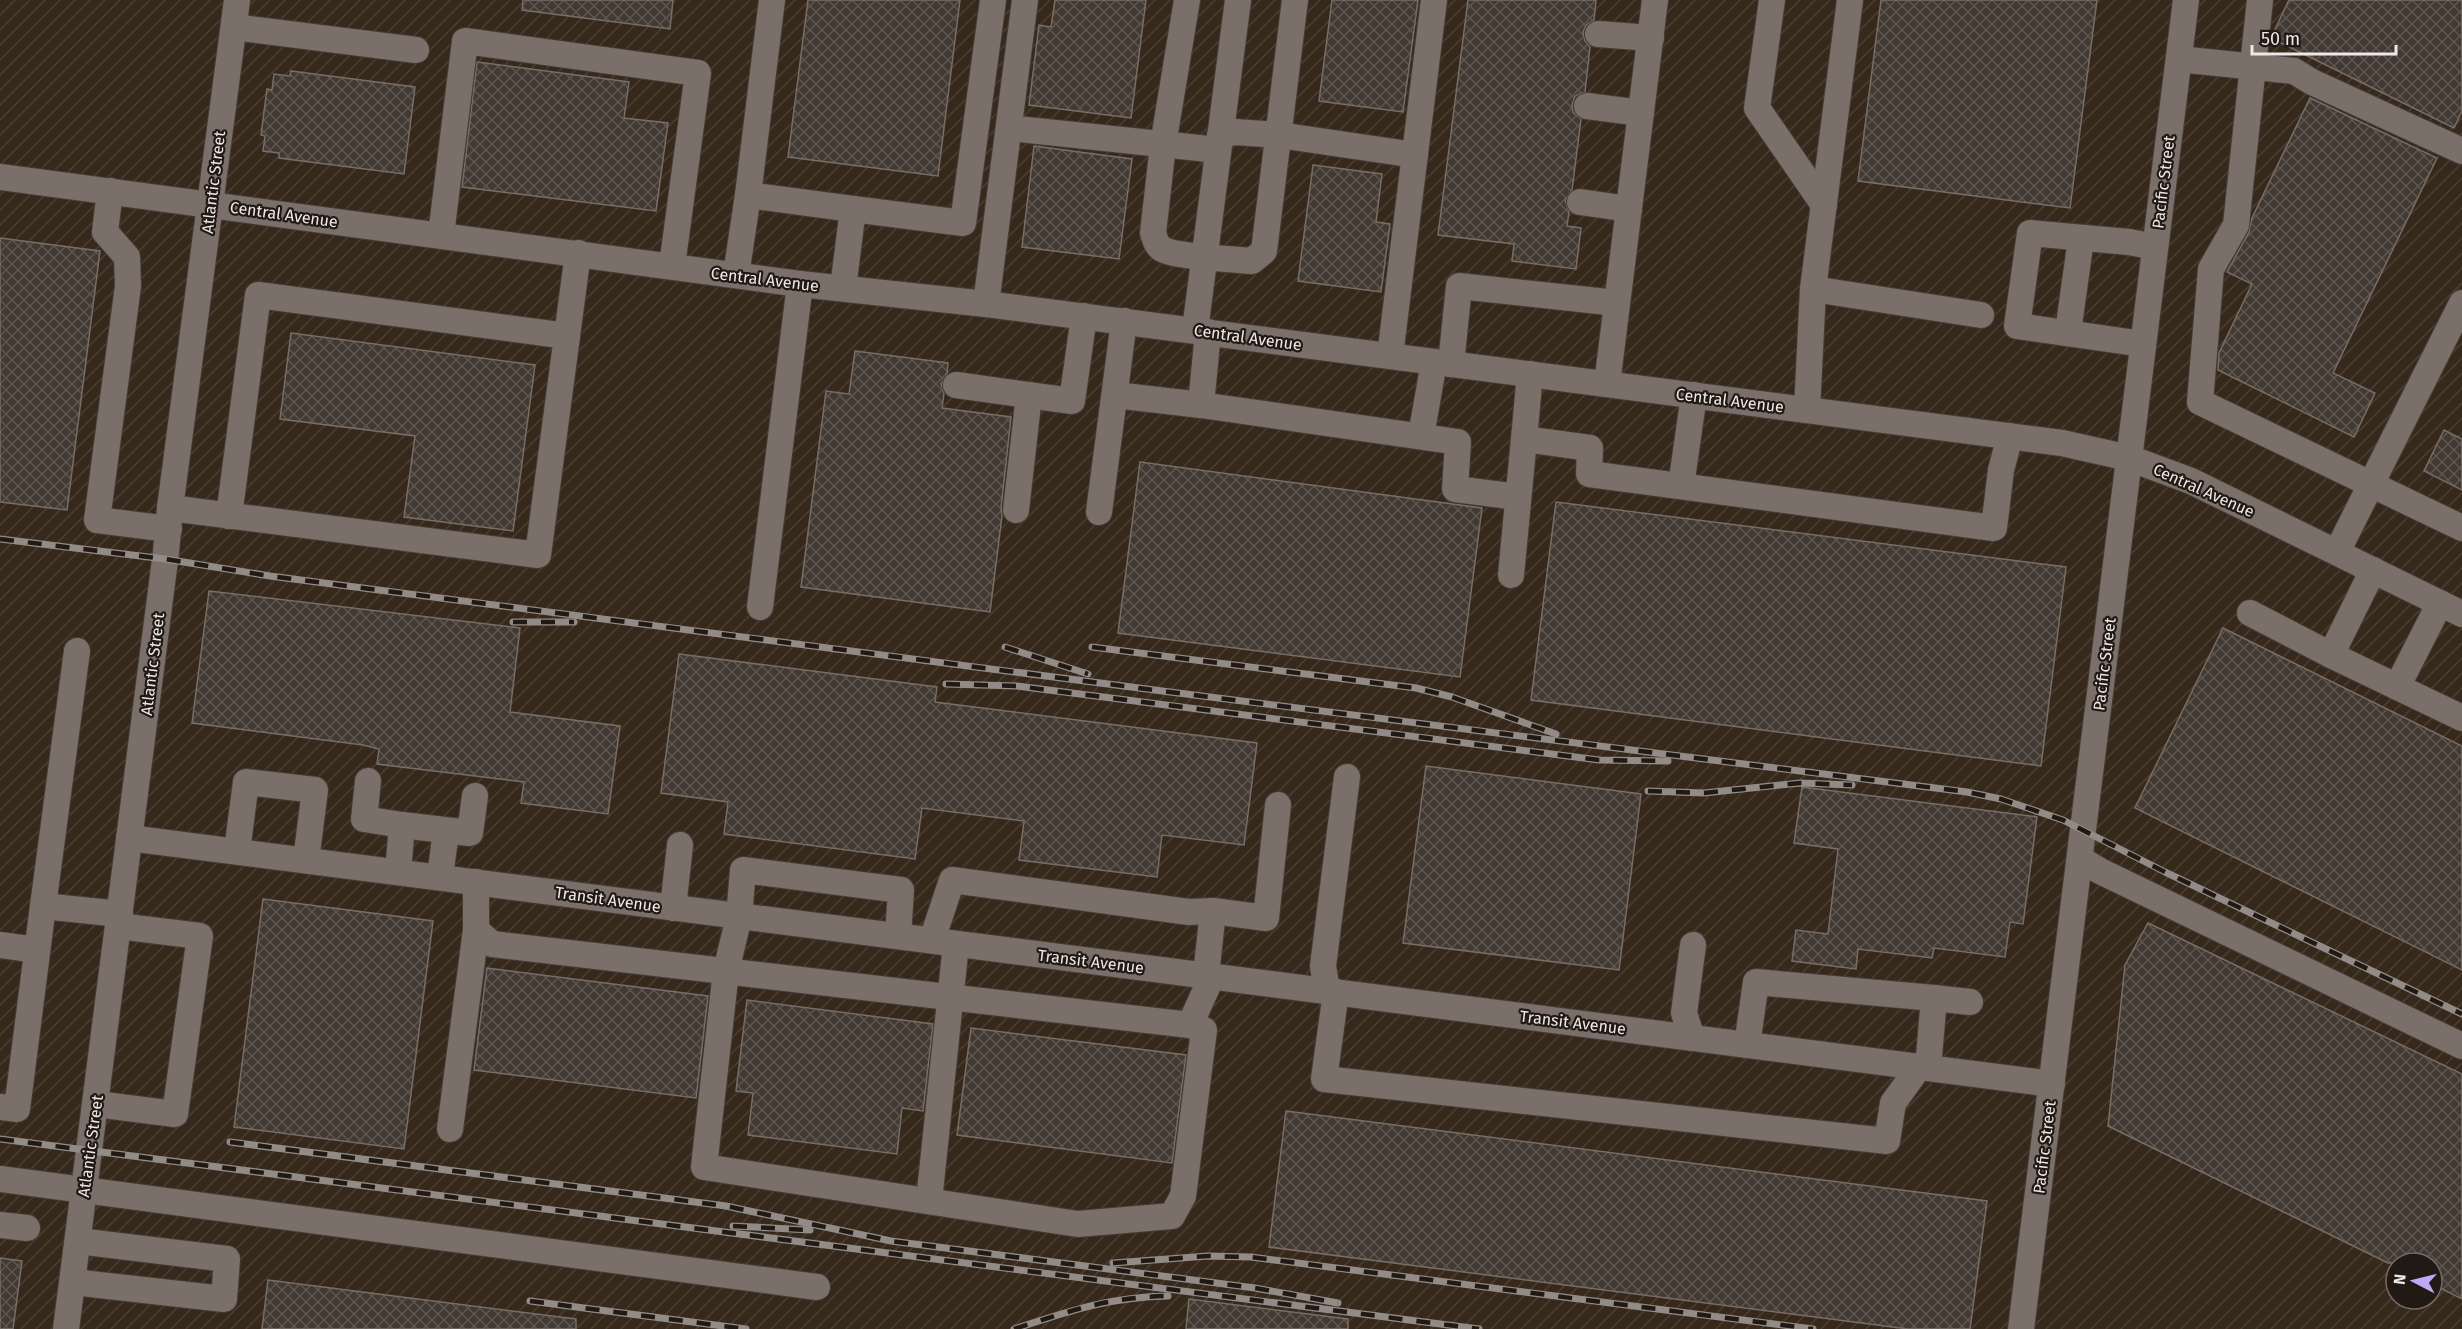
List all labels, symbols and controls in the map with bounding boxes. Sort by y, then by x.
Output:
scale bar [2252,18,2396,56]
text: 50 m [2261,28,2300,50]
street label: Atlantic Street [198,130,229,234]
street label: Pacific Street [2148,134,2179,230]
street label: Central Avenue [229,198,339,231]
street label: Central Avenue [710,263,820,296]
street label: Central Avenue [1193,321,1303,354]
street label: Central Avenue [1675,384,1785,417]
street label: Central Avenue [2150,460,2257,521]
street label: Atlantic Street [137,612,168,716]
street label: Pacific Street [2089,616,2120,712]
street label: Transit Avenue [554,883,662,916]
street label: Transit Avenue [1037,946,1145,977]
street label: Transit Avenue [1519,1007,1627,1038]
street label: Atlantic Street [74,1094,107,1198]
street label: Pacific Street [2029,1099,2060,1195]
north arrow [2384,1251,2444,1311]
text: N [2390,1273,2410,1286]

